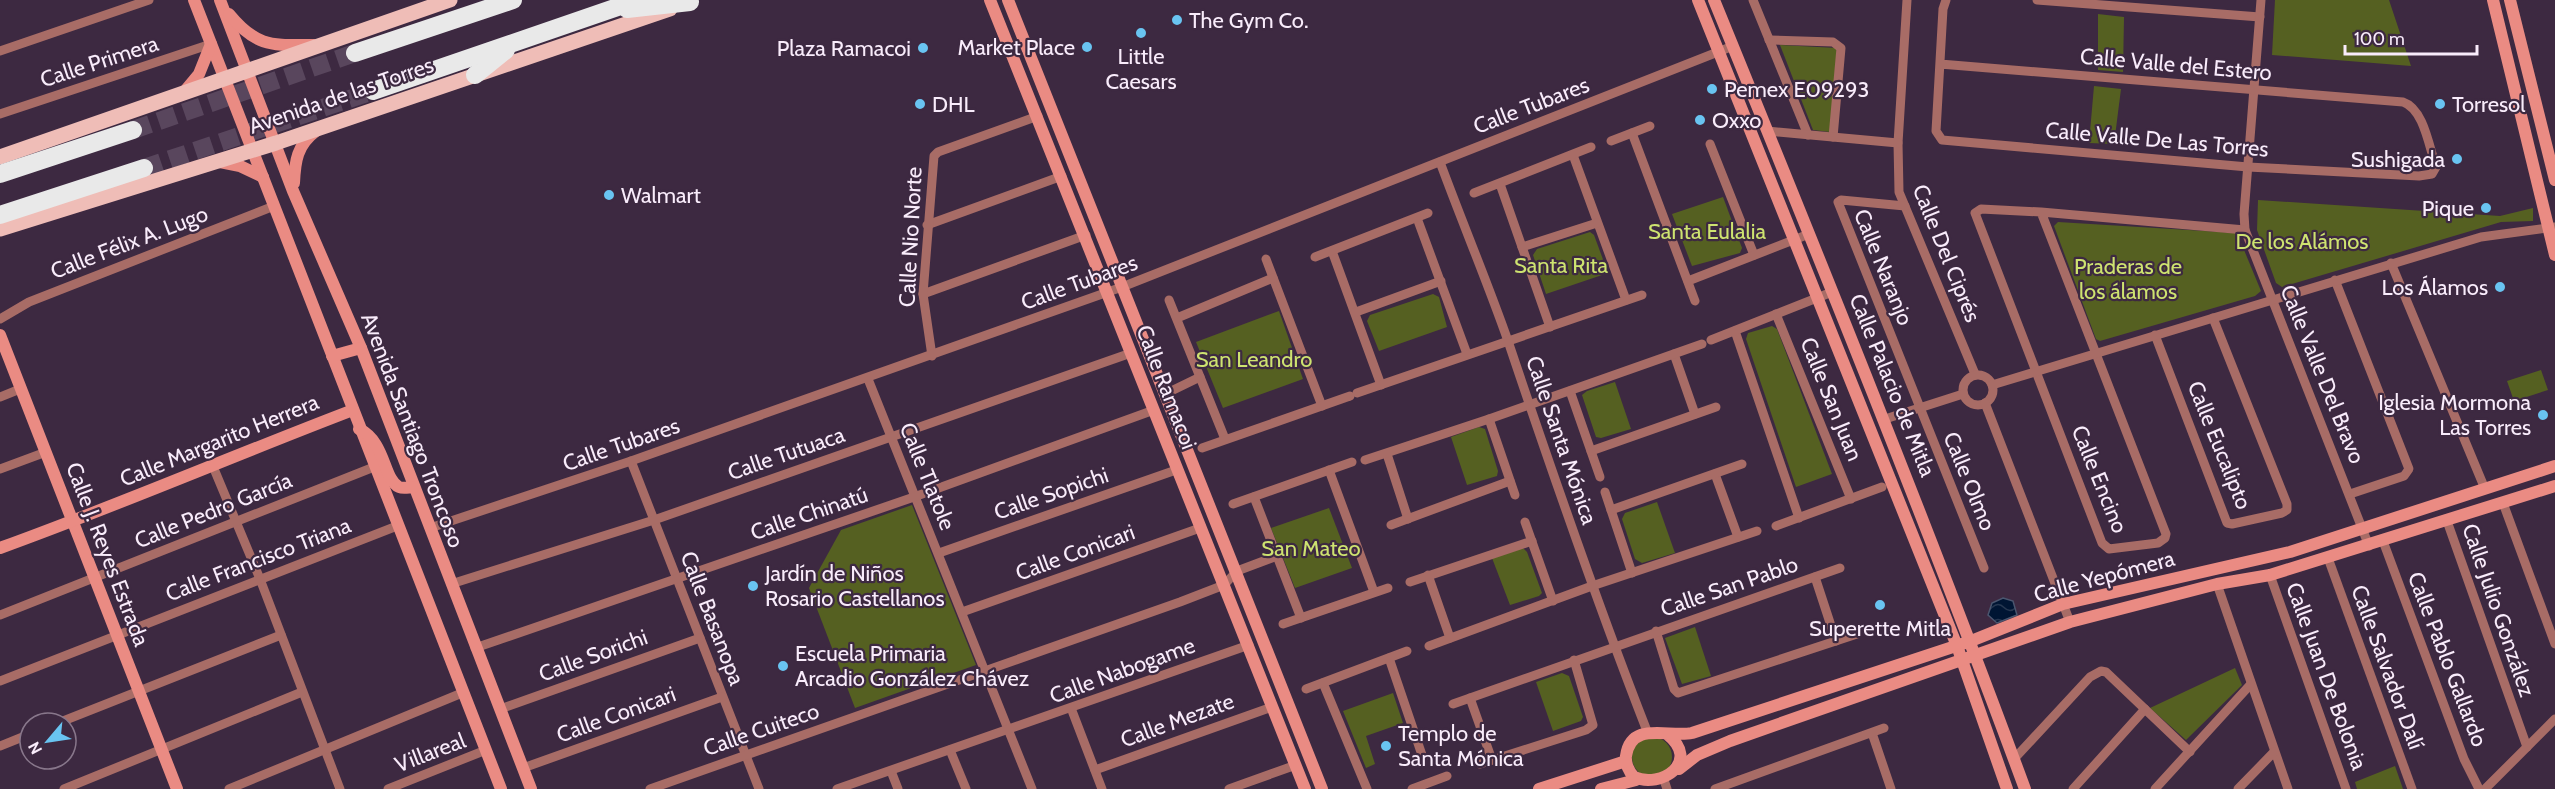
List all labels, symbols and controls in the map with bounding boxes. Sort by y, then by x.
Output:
place label: The Gym Co. [1189,7,1308,34]
marker: The Gym Co. [1170,13,1184,27]
scale bar [2345,18,2477,56]
marker: Little Caesars [1134,26,1148,40]
text: 100 m [2354,28,2405,50]
street label: Calle Primera [37,30,162,93]
place label: Market Place [957,34,1075,61]
place label: Plaza Ramacoi [777,35,911,62]
marker: Market Place [1080,40,1094,54]
marker: Plaza Ramacoi [916,41,930,55]
place label: Little Caesars [1105,43,1177,95]
street label: Calle Valle del Estero [2079,43,2273,86]
street label: Avenida de las Torres [245,51,437,140]
street label: Calle Tubares [1470,71,1593,140]
place label: Pemex E09293 [1724,76,1869,103]
marker: Pemex E09293 [1705,82,1719,96]
place label: DHL [932,91,975,118]
place label: Torresol [2452,91,2526,118]
marker: DHL [913,97,927,111]
marker: Torresol [2433,97,2447,111]
place label: Oxxo [1712,107,1761,134]
marker: Oxxo [1693,113,1707,127]
street label: Calle Valle De Las Torres [2044,116,2270,163]
place label: Sushigada [2351,146,2445,173]
marker: Sushigada [2450,152,2464,166]
street label: Calle Nio Norte [893,166,928,308]
street label: Calle Del Ciprés [1907,180,1986,326]
place label: Walmart [621,182,701,209]
marker: Walmart [602,188,616,202]
place label: Pique [2422,195,2474,222]
street label: Calle Félix A. Lugo [47,200,212,285]
marker: Pique [2479,201,2493,215]
street label: Calle Naranjo [1848,205,1919,329]
park label: Santa Eulalia [1648,218,1766,245]
park label: De los Alámos [2236,228,2368,255]
street label: Calle Tubares [1017,249,1141,316]
park label: Santa Rita [1514,252,1609,279]
park label: Praderas de los álamos [2074,253,2182,305]
place label: Los Álamos [2381,274,2488,301]
marker: Los Álamos [2493,280,2507,294]
street label: Calle Valle Del Bravo [2274,281,2371,467]
street label: Calle Palacio de Mitla [1844,290,1942,481]
street label: Avenida Santiago Troncoso [355,309,470,551]
street label: Calle Ramacoi [1130,321,1203,453]
street label: Calle San Juan [1794,333,1869,465]
park label: San Leandro [1196,346,1312,373]
street label: Calle Santa Mónica [1520,352,1603,528]
street label: Calle Eucalipto [2182,377,2258,513]
street label: Calle Margarito Herrera [116,388,323,493]
place label: Iglesia Mormona Las Torres [2378,389,2531,441]
marker: Iglesia Mormona Las Torres [2536,408,2550,422]
street label: Calle Tubares [559,412,683,477]
street label: Calle Tlatole [894,419,961,534]
street label: Calle Tutuaca [724,421,849,486]
street label: Calle Encino [2066,421,2133,537]
street label: Calle Olmo [1938,428,2002,534]
street label: Calle J. Reyes Estrada [60,458,155,650]
street label: Calle Sopichi [990,461,1112,526]
street label: Calle Pedro García [131,466,296,554]
street label: Calle Chinatú [747,481,871,546]
street label: Calle Francisco Triana [162,512,355,607]
street label: Calle Conicari [1012,518,1139,587]
street label: Calle Julio González [2456,520,2541,700]
park label: San Mateo [1261,535,1361,562]
street label: Calle Yepómera [2031,545,2178,608]
street label: Calle Basanopa [675,547,751,689]
street label: Calle San Pablo [1657,550,1801,623]
place label: Jardín de Niños Rosario Castellanos [764,560,945,612]
street label: Calle Pablo Gallardo [2402,568,2493,750]
marker: Jardín de Niños Rosario Castellanos [746,579,760,593]
street label: Calle Juan De Bolonia [2280,579,2373,774]
street label: Calle Salvador Dalí [2345,581,2430,753]
marker: Superette Mitla [1873,598,1887,612]
place label: Superette Mitla [1809,615,1951,642]
street label: Calle Sorichi [535,623,651,688]
street label: Calle Nabogame [1046,632,1199,709]
place label: Escuela Primaria Arcadio González Chávez [795,640,1029,692]
marker: Escuela Primaria Arcadio González Chávez [776,659,790,673]
street label: Calle Conicari [553,680,680,749]
street label: Calle Mezate [1117,687,1238,753]
street label: Calle Cuiteco [700,697,823,762]
north arrow [18,711,78,771]
place label: Templo de Santa Mónica [1398,720,1524,772]
street label: Villareal [391,726,470,778]
text: N [24,738,46,758]
marker: Templo de Santa Mónica [1379,739,1393,753]

